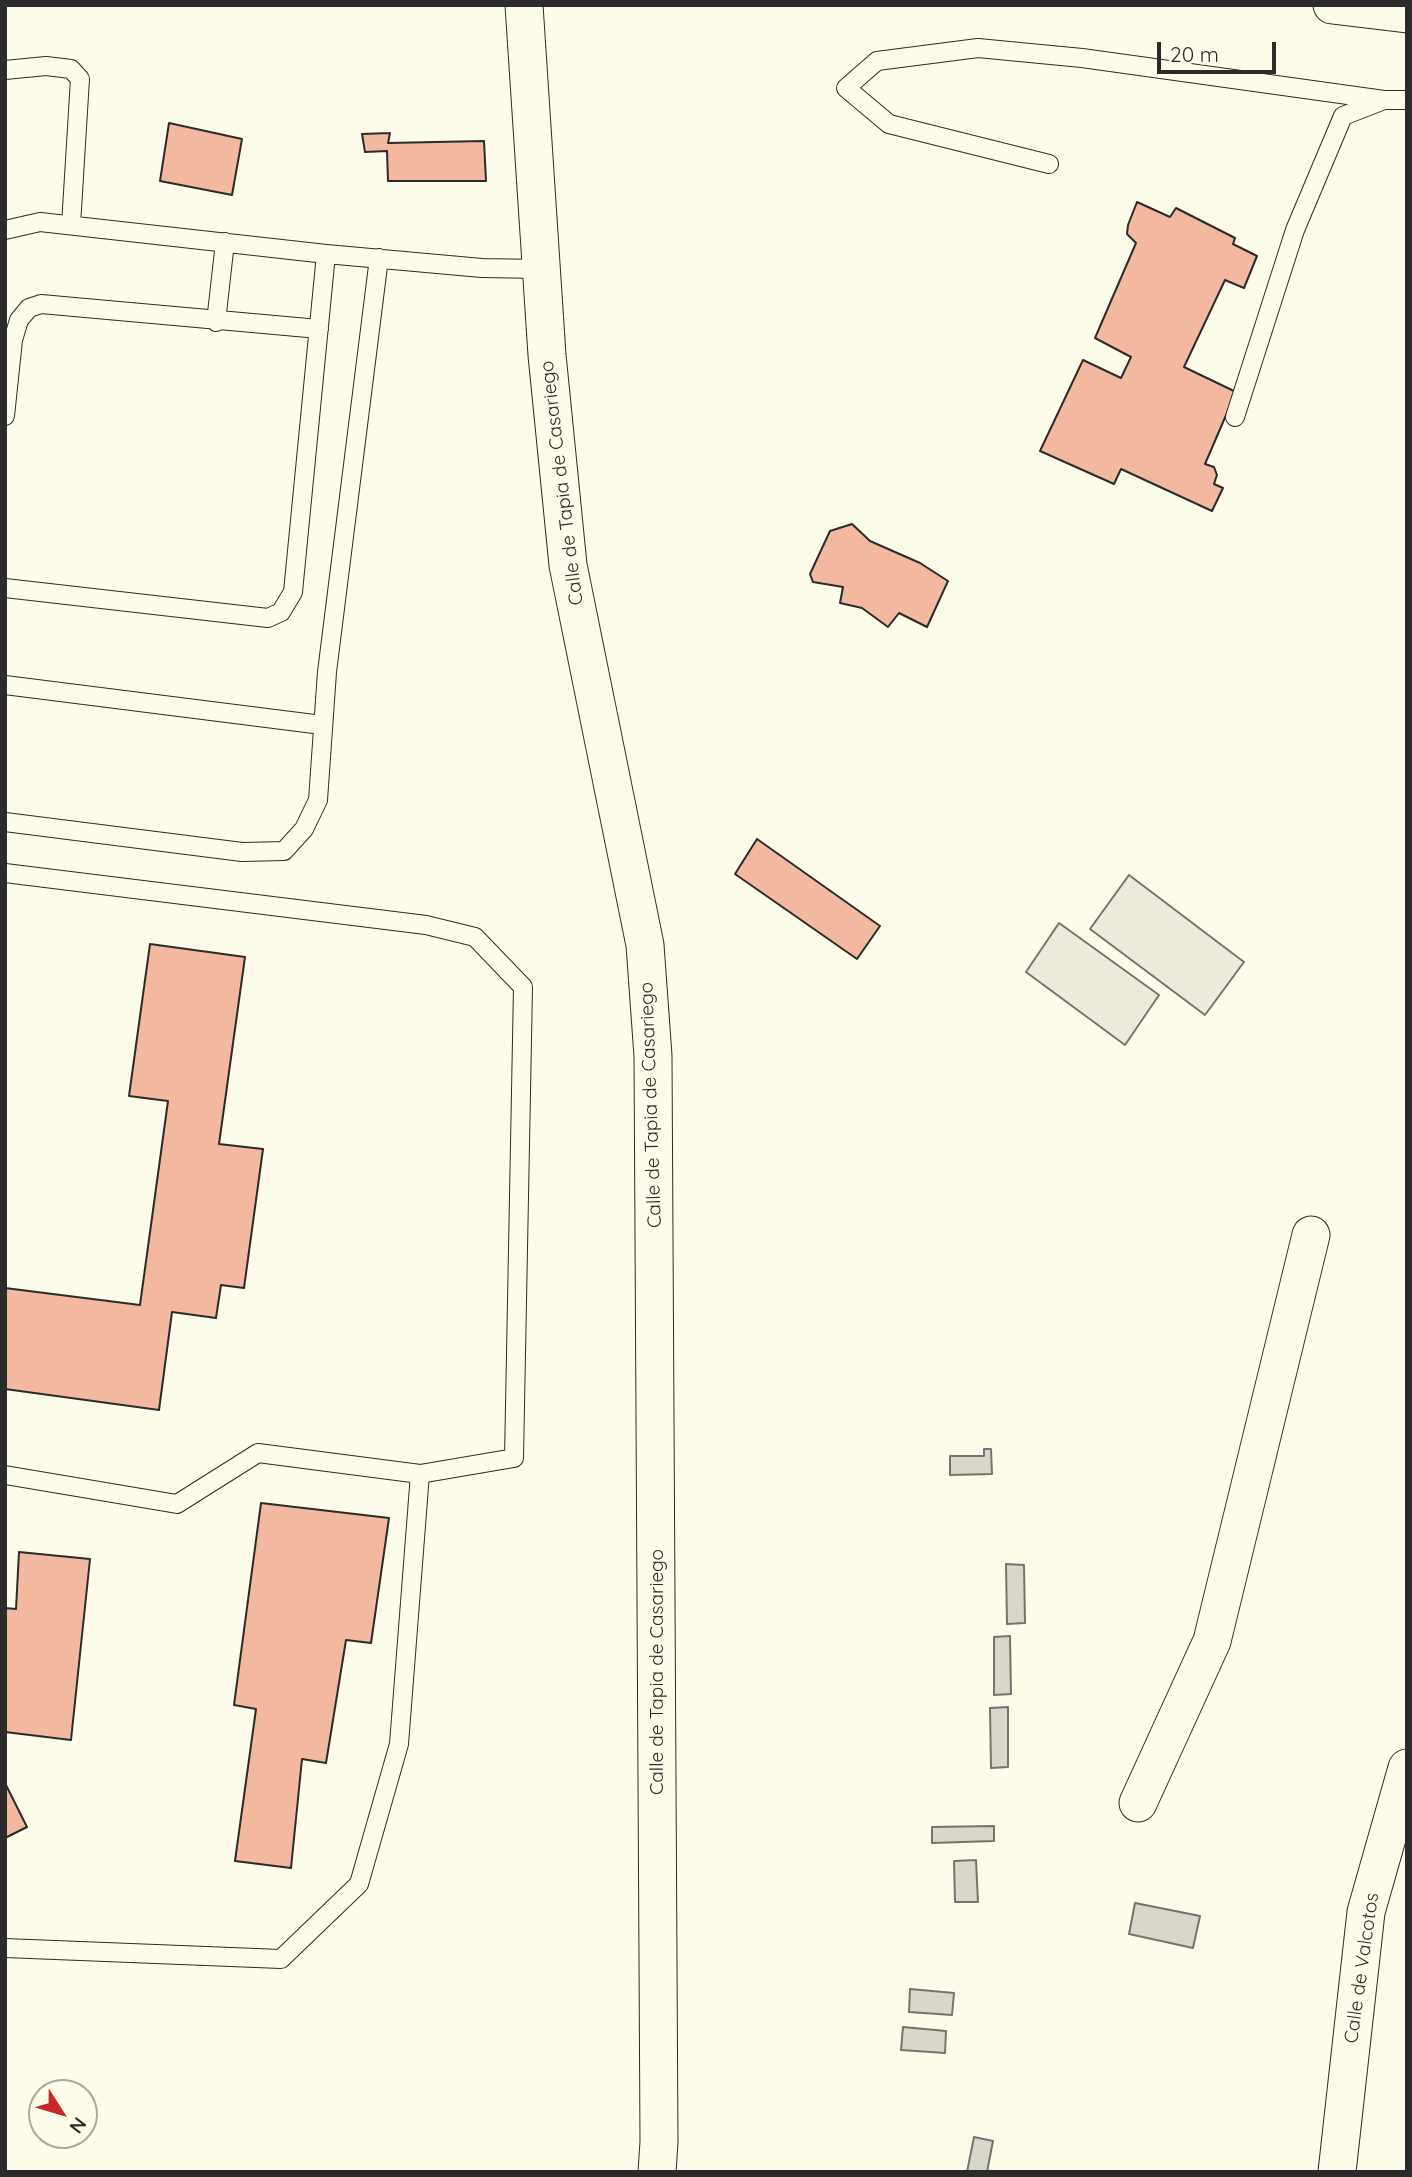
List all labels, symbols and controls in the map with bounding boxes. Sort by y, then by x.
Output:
scale bar [1160,28,1279,72]
text: 20 m [1170,41,1219,67]
street label: Calle de Tapia de Casariego [536,359,588,607]
street label: Calle de Tapia de Casariego [635,982,667,1228]
street label: Calle de Tapia de Casariego [646,1549,668,1795]
street label: Calle de Valcotos [1340,1891,1384,2045]
north arrow [28,2079,98,2149]
text: N [64,2113,92,2138]

